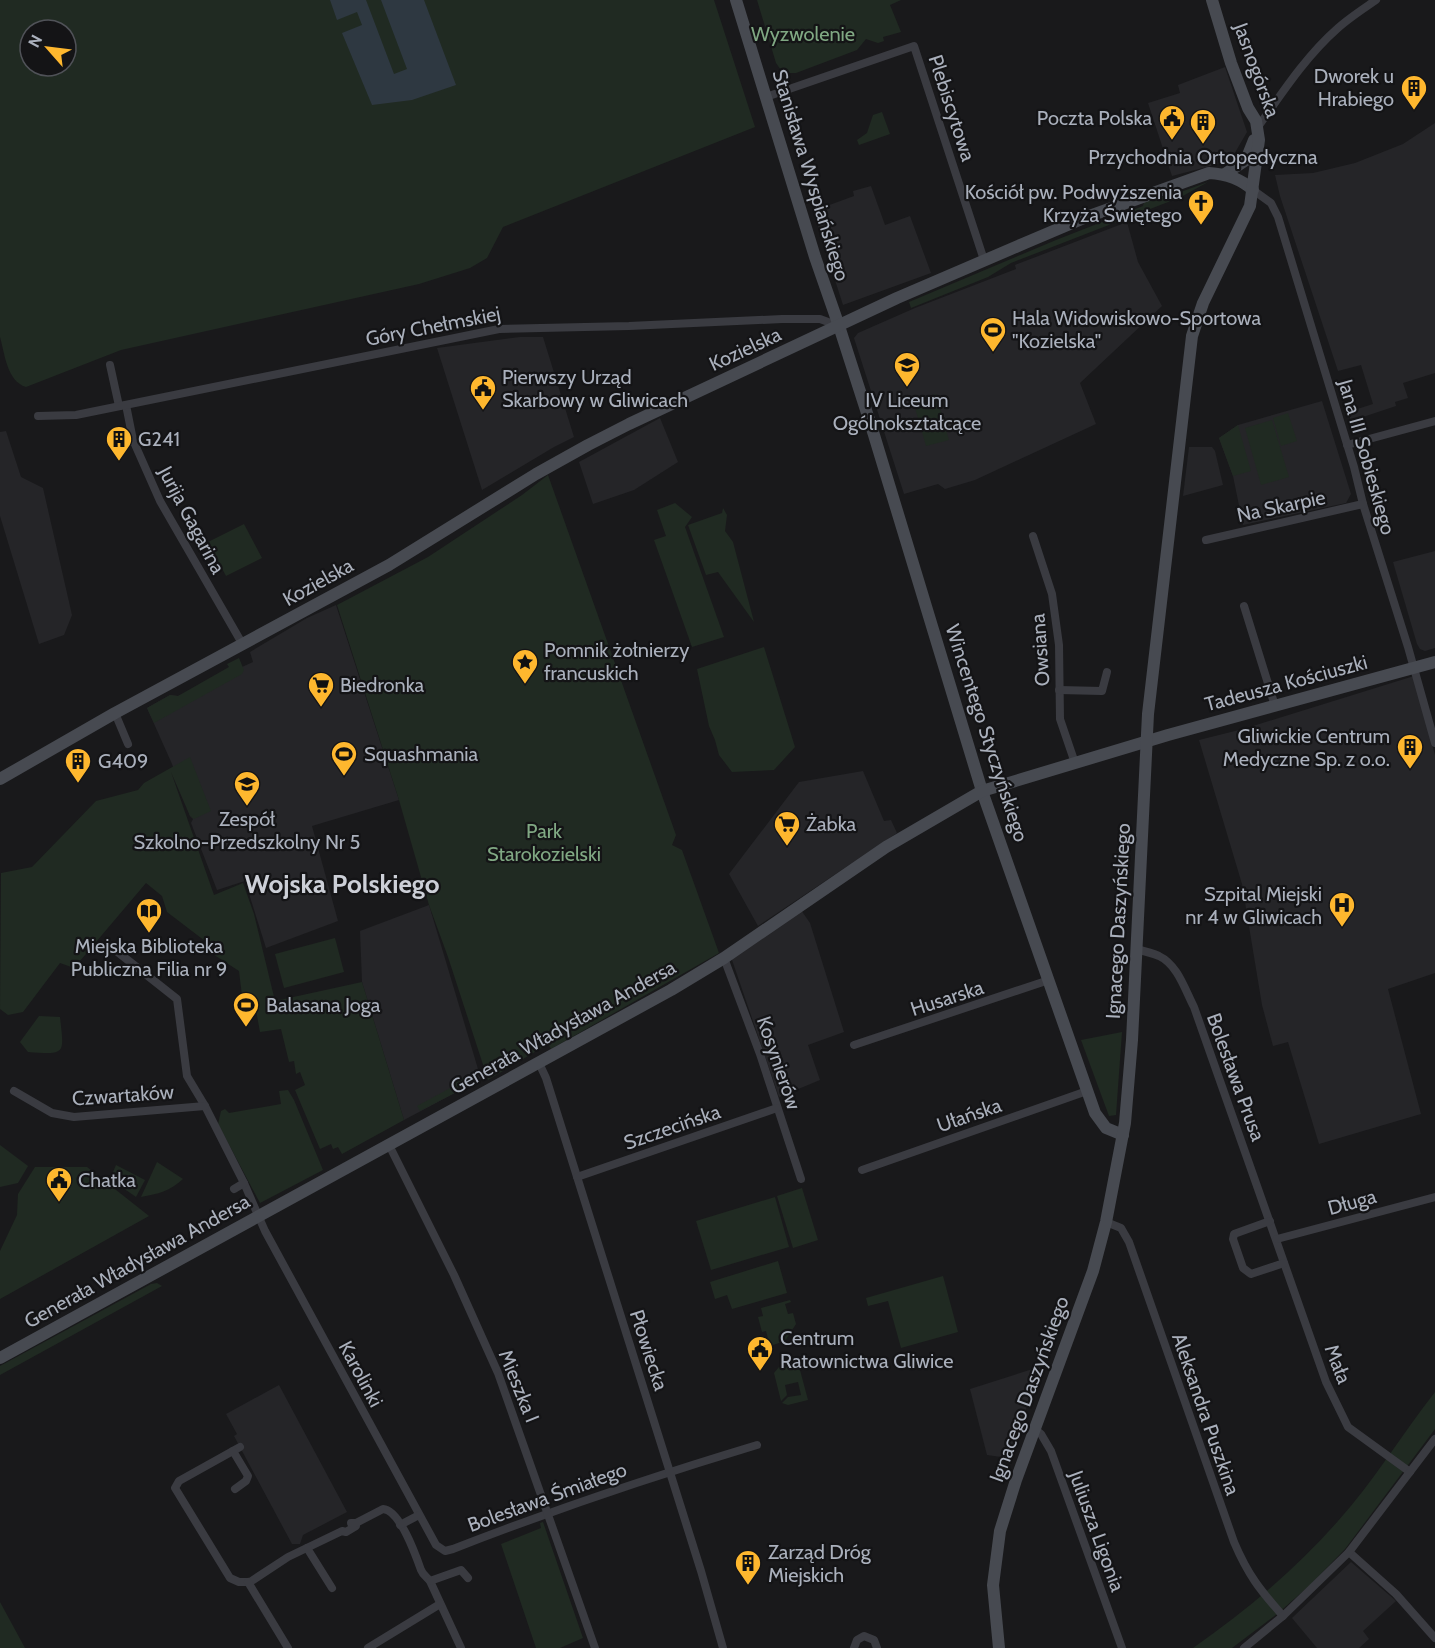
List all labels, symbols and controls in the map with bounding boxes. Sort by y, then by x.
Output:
north arrow [18,18,78,78]
street label: Jasnogórska [1228,18,1285,121]
park label: Wyzwolenie [751,22,855,46]
text: N [24,32,46,51]
street label: Plebiscytowa [923,52,981,165]
place label: Dworek u Hrabiego [1314,64,1394,111]
street label: Stanisława Wyspiańskiego [767,66,855,284]
building icon: Dworek u Hrabiego [1399,73,1429,111]
public building icon: Poczta Polska [1157,103,1187,141]
place label: Poczta Polska [1037,106,1152,130]
building icon: Przychodnia Ortopedyczna [1188,107,1218,145]
place label: Przychodnia Ortopedyczna [1088,145,1318,169]
place label: Kościół pw. Podwyższenia Krzyża Świętego [965,180,1182,227]
church icon: Kościół pw. Podwyższenia Krzyża Świętego [1186,188,1216,226]
street label: Góry Chełmskiej [364,301,502,351]
place label: Hala Widowiskowo-Sportowa "Kozielska" [1012,306,1261,353]
sports icon: Hala Widowiskowo-Sportowa "Kozielska" [978,315,1008,353]
street label: Kozielska [705,322,785,376]
school or university icon: IV Liceum Ogólnokształcące [892,350,922,388]
place label: Pierwszy Urząd Skarbowy w Gliwicach [502,365,688,412]
public building icon: Pierwszy Urząd Skarbowy w Gliwicach [468,373,498,411]
street label: Jana III Sobieskiego [1333,376,1401,537]
place label: IV Liceum Ogólnokształcące [833,388,981,435]
building icon: G241 [104,424,134,462]
place label: G241 [138,427,180,451]
street label: Jurija Gagarina [153,461,231,578]
street label: Na Skarpie [1235,485,1327,527]
street label: Kozielska [279,553,358,611]
street label: Owsiana [1025,612,1055,687]
street label: Wincentego Styczyńskiego [940,621,1034,845]
place label: Pomnik żołnierzy francuskich [544,638,689,685]
place icon: Pomnik żołnierzy francuskich [510,647,540,685]
street label: Tadeusza Kościuszki [1202,650,1370,716]
supermarket icon: Biedronka [306,670,336,708]
place label: Biedronka [340,673,424,697]
place label: Gliwickie Centrum Medyczne Sp. z o.o. [1223,724,1390,771]
building icon: Gliwickie Centrum Medyczne Sp. z o.o. [1395,732,1425,770]
sports icon: Squashmania [329,739,359,777]
place label: Squashmania [364,742,479,766]
building icon: G409 [63,746,93,784]
place label: G409 [98,749,148,773]
school or university icon: Zespół Szkolno-Przedszkolny Nr 5 [232,769,262,807]
place label: Zespół Szkolno-Przedszkolny Nr 5 [134,807,360,854]
supermarket icon: Żabka [772,809,802,847]
place label: Żabka [806,812,857,836]
park label: Park Starokozielski [487,819,601,866]
street label: Ignacego Daszyńskiego [1101,823,1135,1019]
district label: Wojska Polskiego [244,868,440,900]
place label: Szpital Miejski nr 4 w Gliwicach [1185,882,1322,929]
hospital icon: Szpital Miejski nr 4 w Gliwicach [1327,890,1357,928]
library icon: Miejska Biblioteka Publiczna Filia nr 9 [134,896,164,934]
place label: Miejska Biblioteka Publiczna Filia nr 9 [71,934,227,981]
street label: Generała Władysława Andersa [446,955,680,1099]
street label: Husarska [907,975,987,1021]
sports icon: Balasana Joga [231,990,261,1028]
place label: Balasana Joga [266,993,381,1017]
street label: Bolesława Prusa [1202,1010,1270,1145]
street label: Kosynierów [752,1013,806,1113]
street label: Czwartaków [71,1079,175,1111]
street label: Ułańska [934,1093,1005,1137]
street label: Szczecińska [621,1099,724,1155]
public building icon: Chatka [44,1165,74,1203]
place label: Chatka [78,1168,136,1192]
street label: Długa [1325,1184,1379,1220]
street label: Generała Władysława Andersa [20,1189,254,1333]
street label: Ignacego Daszyńskiego [984,1293,1074,1485]
street label: Płowiecka [625,1307,673,1394]
place label: Centrum Ratownictwa Gliwice [780,1326,953,1373]
street label: Aleksandra Puszkina [1167,1330,1245,1499]
public building icon: Centrum Ratownictwa Gliwice [745,1334,775,1372]
street label: Karolinki [334,1337,388,1411]
street label: Mała [1320,1341,1357,1387]
street label: Mieszka I [494,1346,544,1426]
street label: Bolesława Śmiałego [464,1457,630,1537]
street label: Juliusza Ligonia [1064,1466,1130,1595]
place label: Zarząd Dróg Miejskich [768,1540,872,1587]
building icon: Zarząd Dróg Miejskich [733,1548,763,1586]

